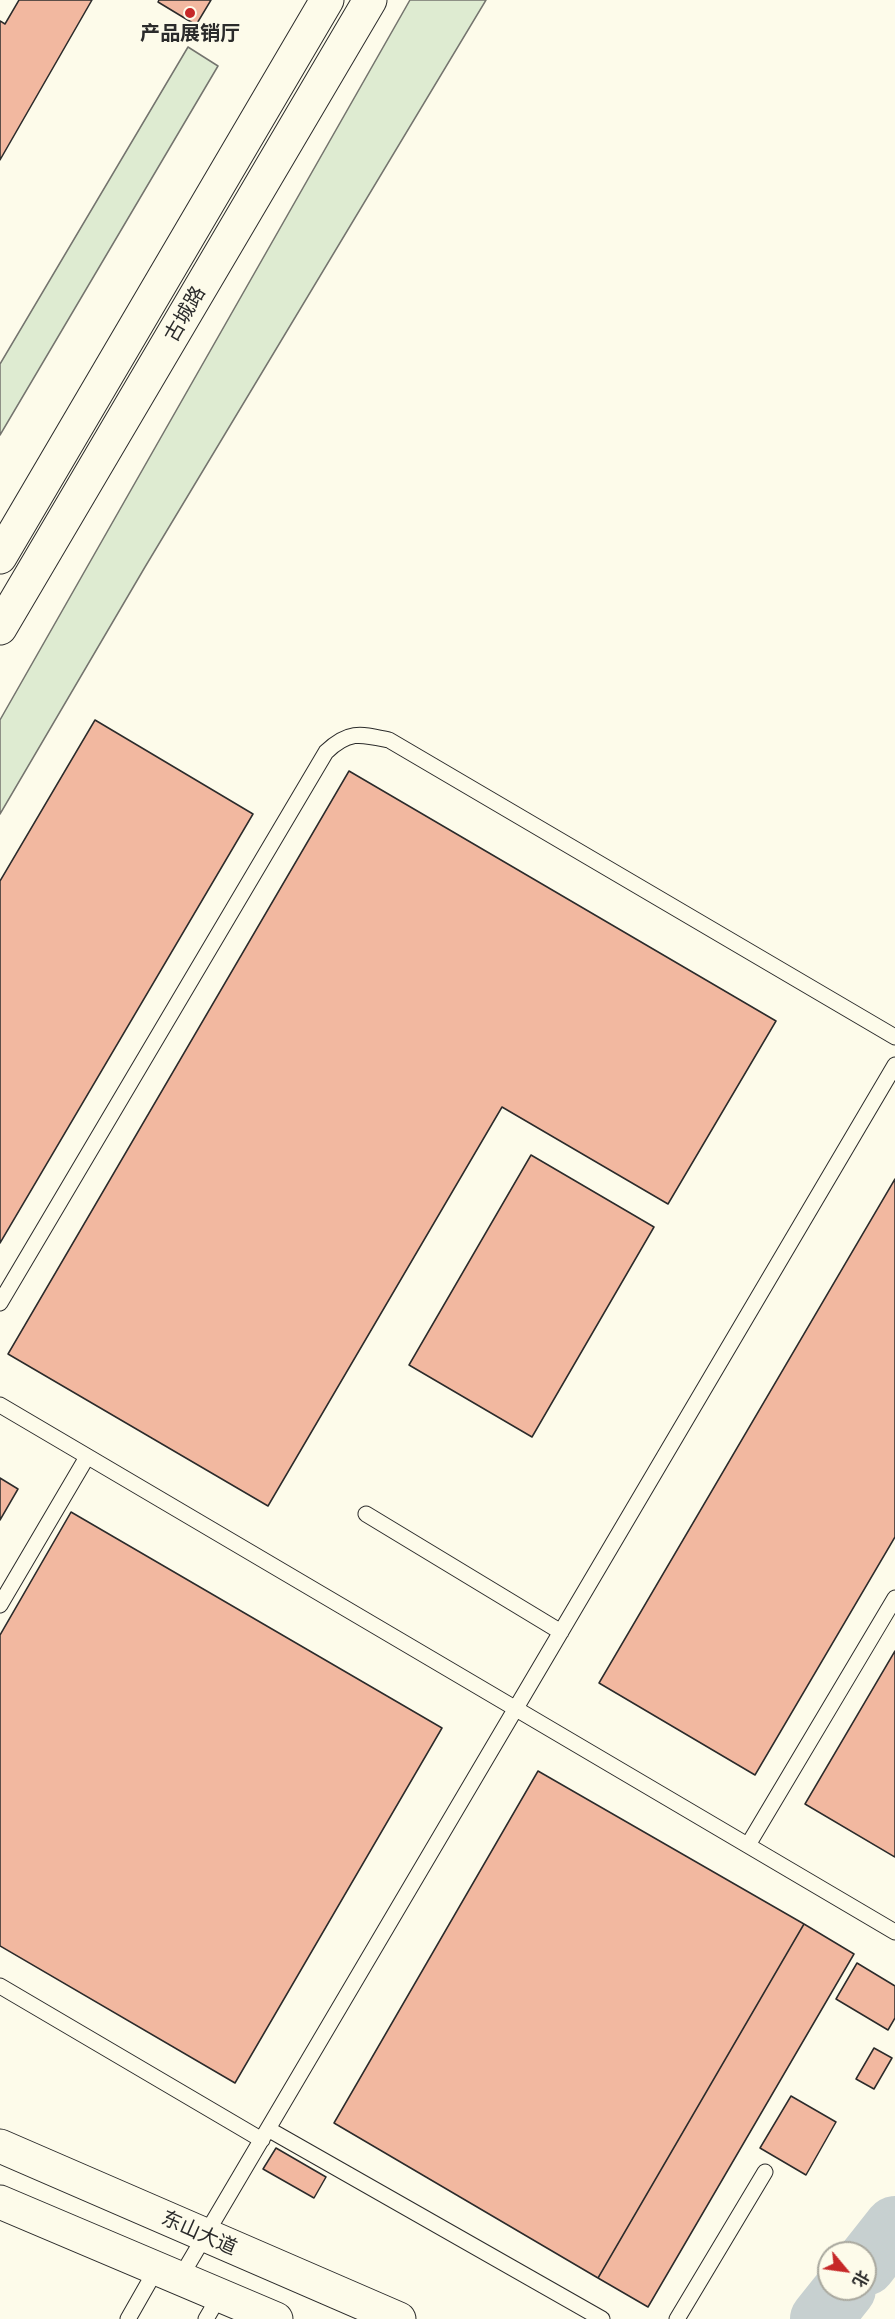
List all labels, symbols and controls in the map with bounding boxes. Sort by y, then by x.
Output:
marker: 产品展销厅 [183,6,197,20]
place label: 产品展销厅 [140,22,240,46]
street label: 古城路 [160,282,210,346]
street label: 东山大道 [158,2206,240,2260]
north arrow [817,2241,877,2301]
text: 北 [848,2267,874,2291]

